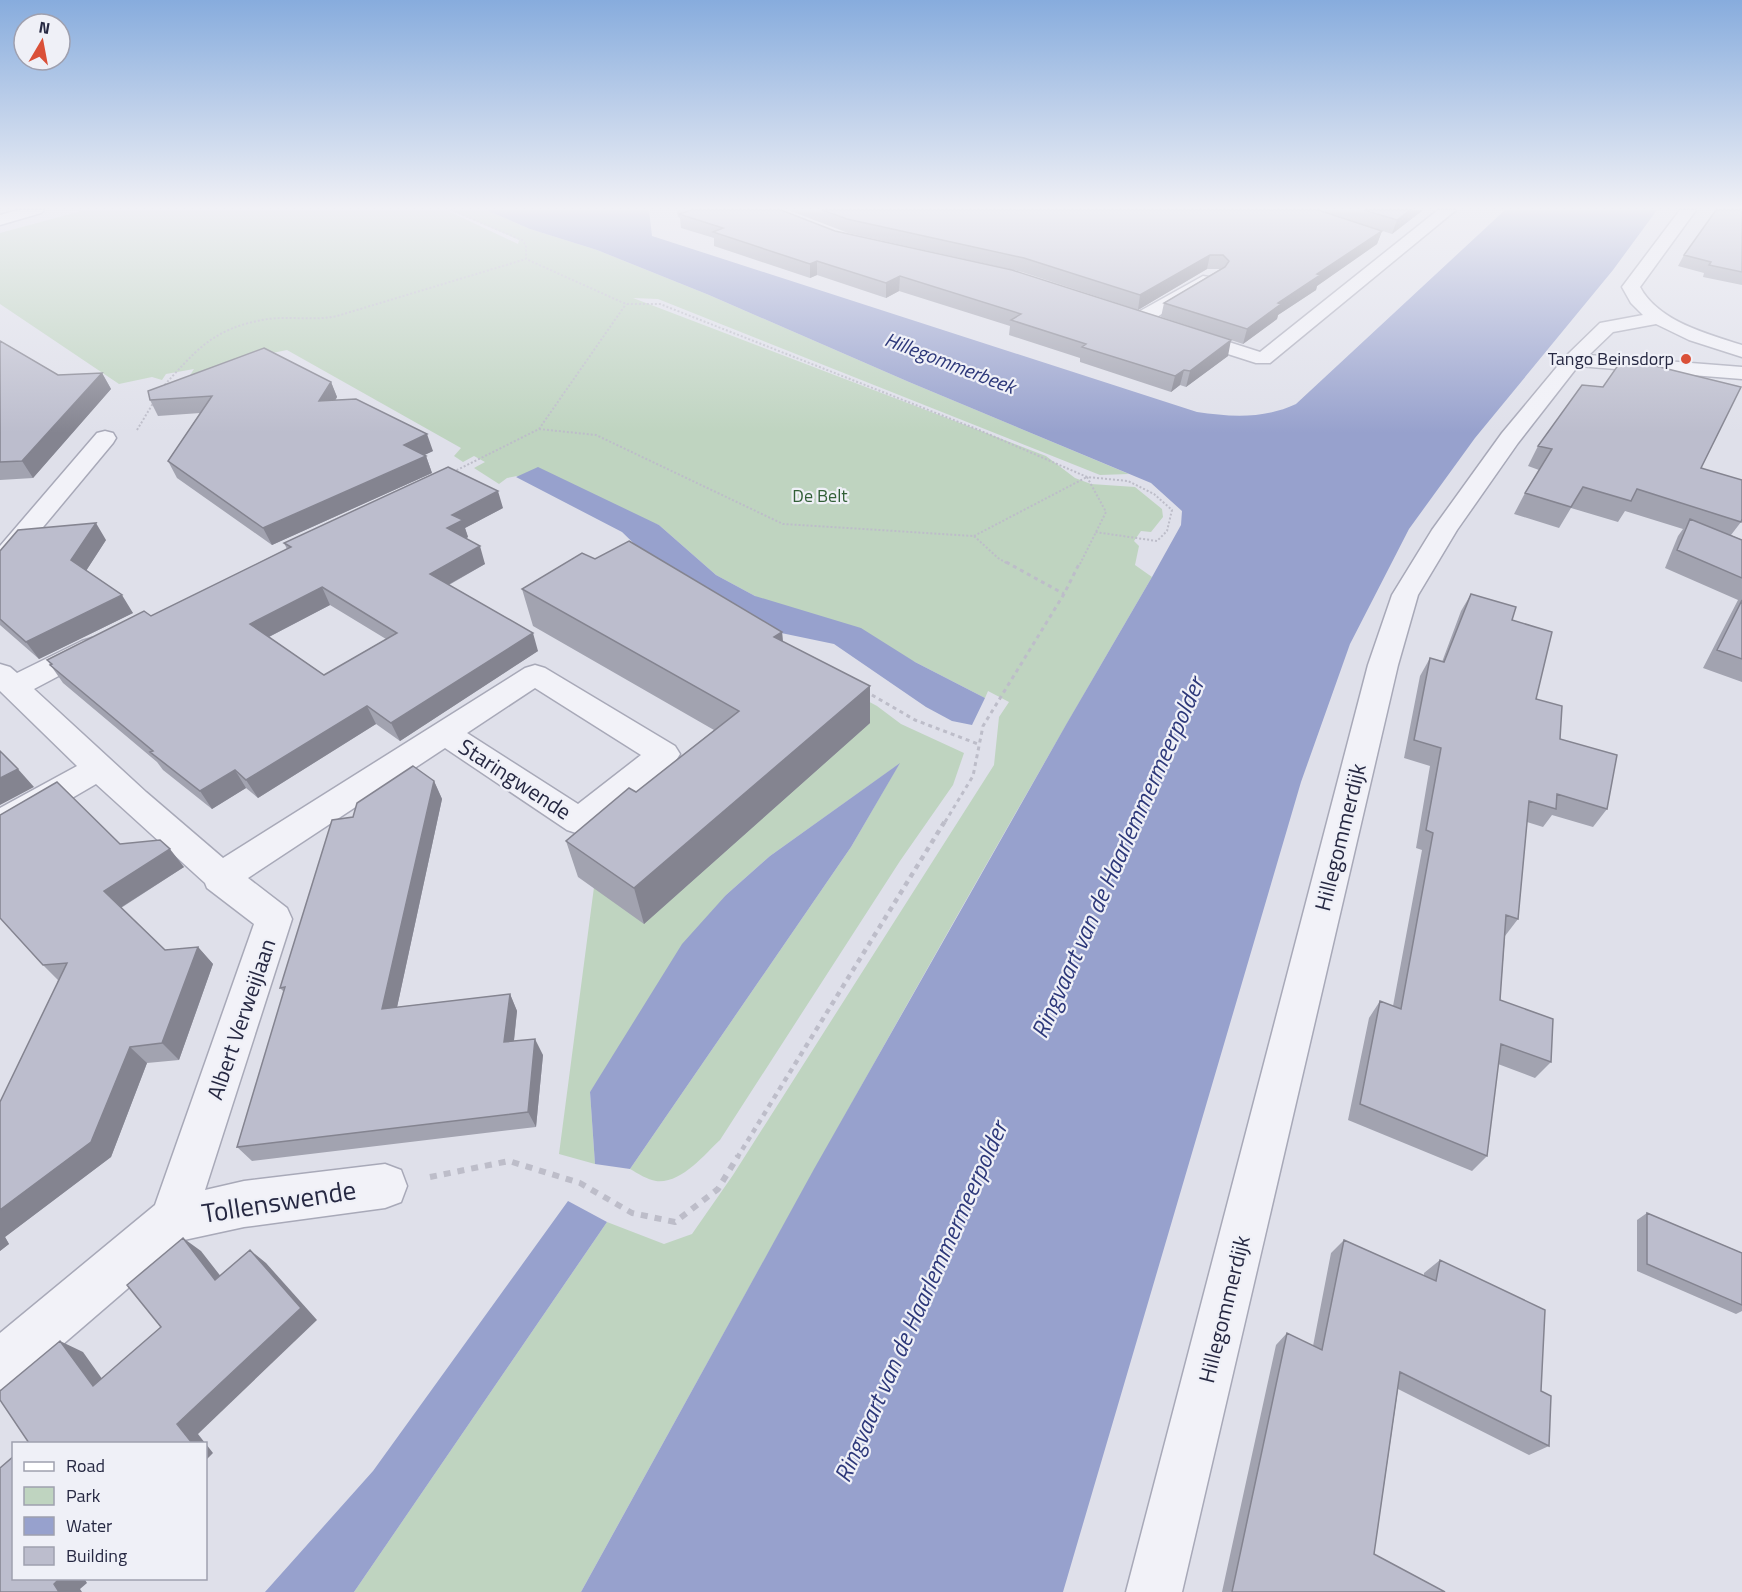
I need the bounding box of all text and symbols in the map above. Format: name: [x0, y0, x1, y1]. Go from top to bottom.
north arrow: [12, 12, 72, 72]
text: N: [37, 14, 52, 40]
water label: Hillegommerbeek: [880, 323, 1022, 402]
place label: Tango Beinsdorp: [1548, 345, 1674, 372]
marker: Tango Beinsdorp: [1679, 352, 1693, 366]
park label: De Belt: [792, 482, 848, 509]
water label: Ringvaart van de Haarlemmermeerpolder: [1021, 668, 1215, 1044]
street label: Staringwende: [452, 730, 578, 828]
street label: Hillegommerdijk: [1305, 759, 1375, 914]
street label: Albert Verweijlaan: [198, 934, 284, 1104]
water label: Ringvaart van de Haarlemmermeerpolder: [824, 1112, 1018, 1488]
street label: Tollenswende: [199, 1168, 359, 1233]
street label: Hillegommerdijk: [1189, 1231, 1259, 1386]
legend: [12, 1442, 207, 1580]
text: Road: [66, 1452, 105, 1479]
text: Park: [66, 1482, 101, 1509]
text: Water: [66, 1512, 112, 1539]
text: Building: [66, 1542, 127, 1569]

